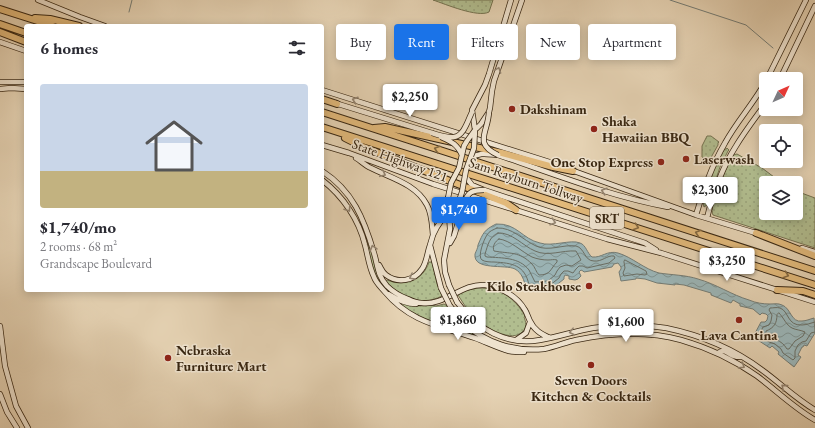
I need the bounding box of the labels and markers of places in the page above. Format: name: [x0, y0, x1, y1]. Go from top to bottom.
pin: $2,250: [377, 84, 443, 118]
place label: Dakshinam: [520, 100, 588, 118]
marker: Dakshinam: [507, 104, 517, 114]
place label: Shaka Hawaiian BBQ: [602, 112, 692, 146]
marker: Shaka Hawaiian BBQ: [589, 124, 599, 134]
place label: Laserwash: [694, 150, 754, 168]
place label: One Stop Express: [551, 153, 653, 171]
marker: Laserwash: [681, 154, 691, 164]
marker: One Stop Express: [656, 157, 666, 167]
pin: $2,300: [677, 177, 743, 211]
pin: $1,740: [426, 197, 492, 231]
pin: $3,250: [694, 248, 760, 282]
place label: Kilo Steakhouse: [487, 277, 581, 295]
marker: Kilo Steakhouse: [584, 281, 594, 291]
pin: $1,860: [425, 307, 491, 341]
pin: $1,600: [593, 309, 659, 343]
marker: Lava Cantina: [734, 315, 744, 325]
place label: Lava Cantina: [701, 326, 778, 344]
place label: Nebraska Furniture Mart: [176, 341, 267, 375]
marker: Nebraska Furniture Mart: [163, 353, 173, 363]
marker: Seven Doors Kitchen & Cocktails: [586, 360, 596, 370]
place label: Seven Doors Kitchen & Cocktails: [531, 371, 651, 405]

